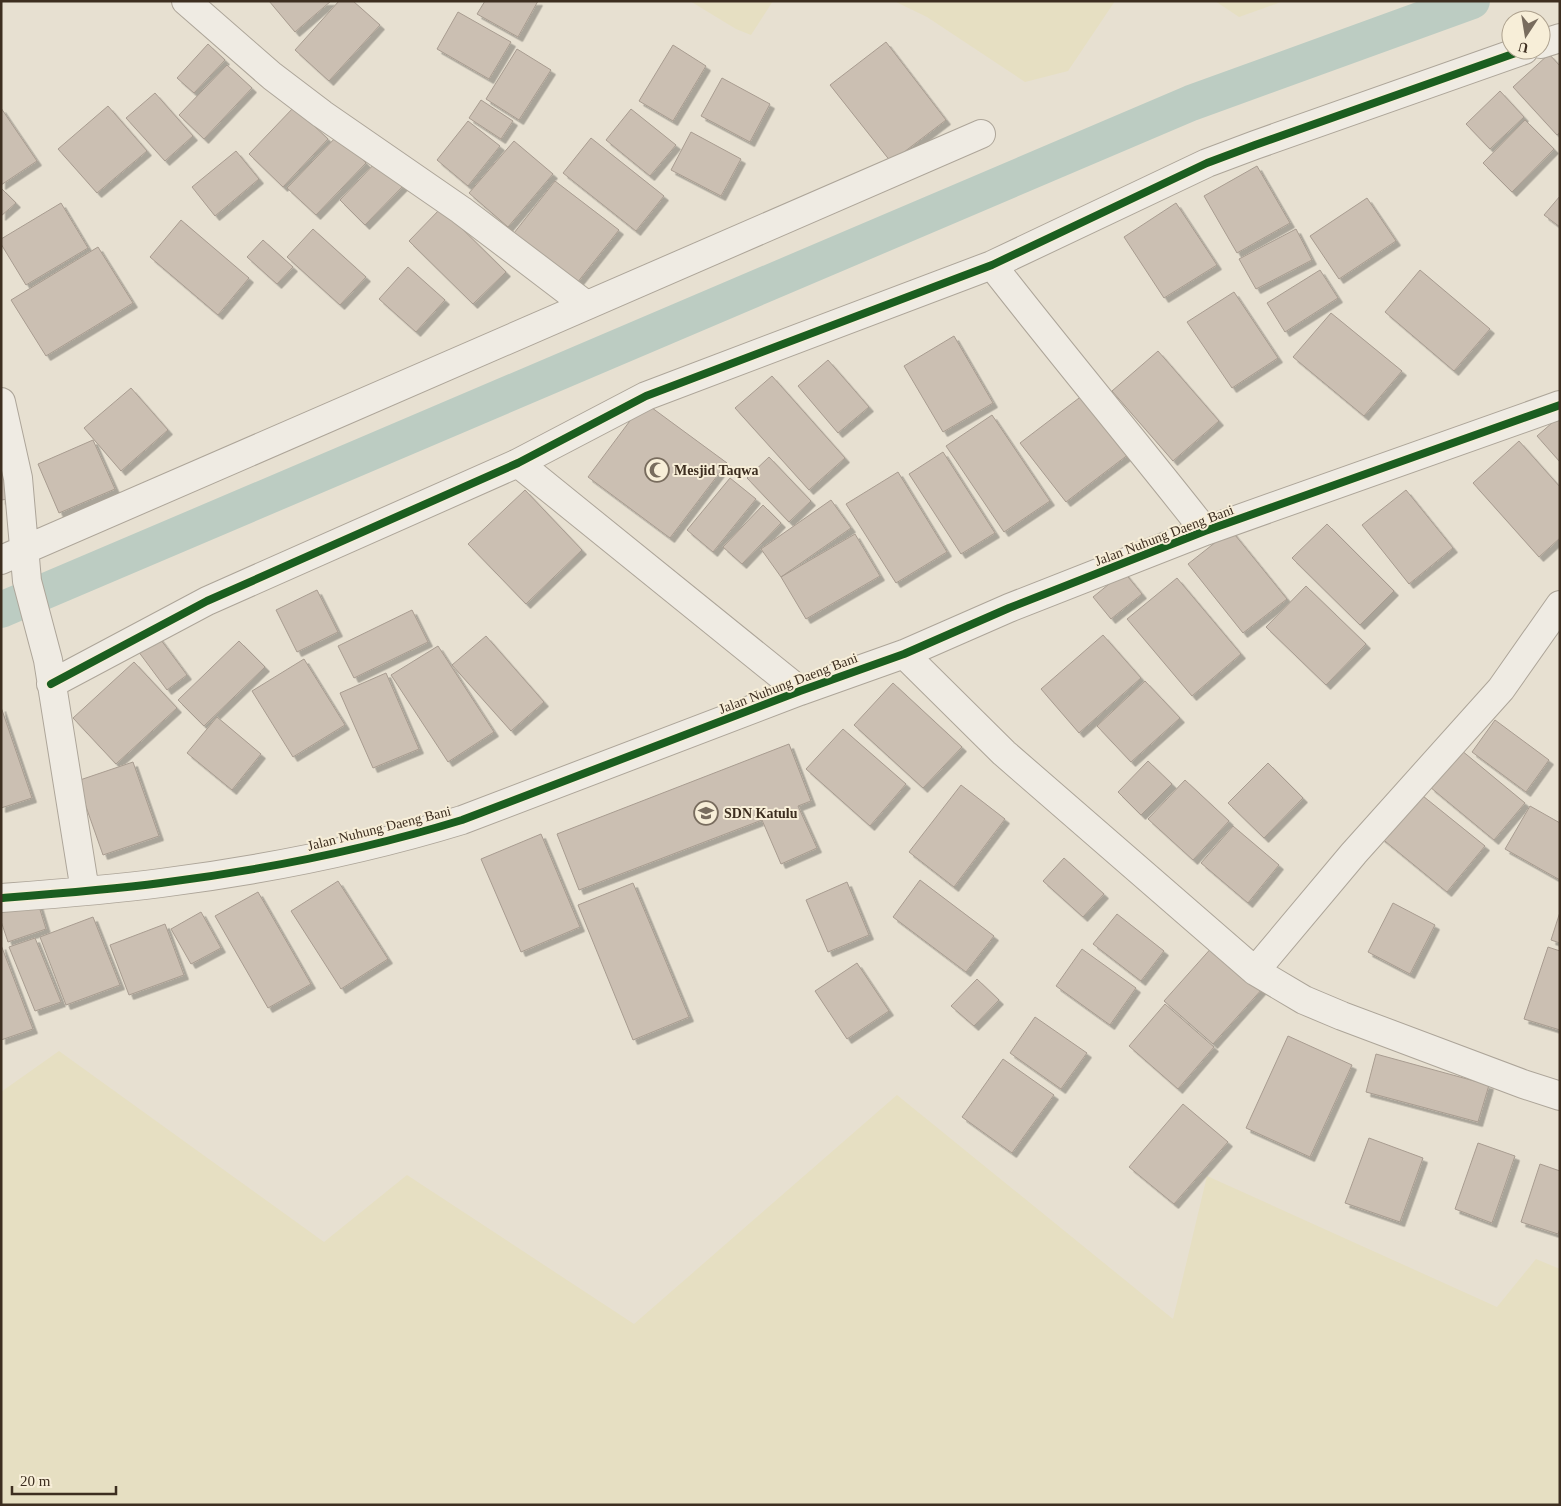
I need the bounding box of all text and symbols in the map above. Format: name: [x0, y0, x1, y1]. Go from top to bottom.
north arrow: [1501, 10, 1551, 60]
text: U: [1517, 39, 1530, 56]
mosque icon: Mesjid Taqwa: [644, 457, 670, 483]
place label: Mesjid Taqwa: [674, 463, 758, 478]
street label: Jalan Nuhung Daeng Bani: [1093, 502, 1236, 569]
street label: Jalan Nuhung Daeng Bani: [717, 650, 860, 717]
school or university icon: SDN Katulu: [693, 800, 719, 826]
street label: Jalan Nuhung Daeng Bani: [306, 803, 453, 854]
place label: SDN Katulu: [724, 806, 798, 821]
scale bar: [12, 1464, 116, 1496]
text: 20 m: [20, 1473, 51, 1489]

